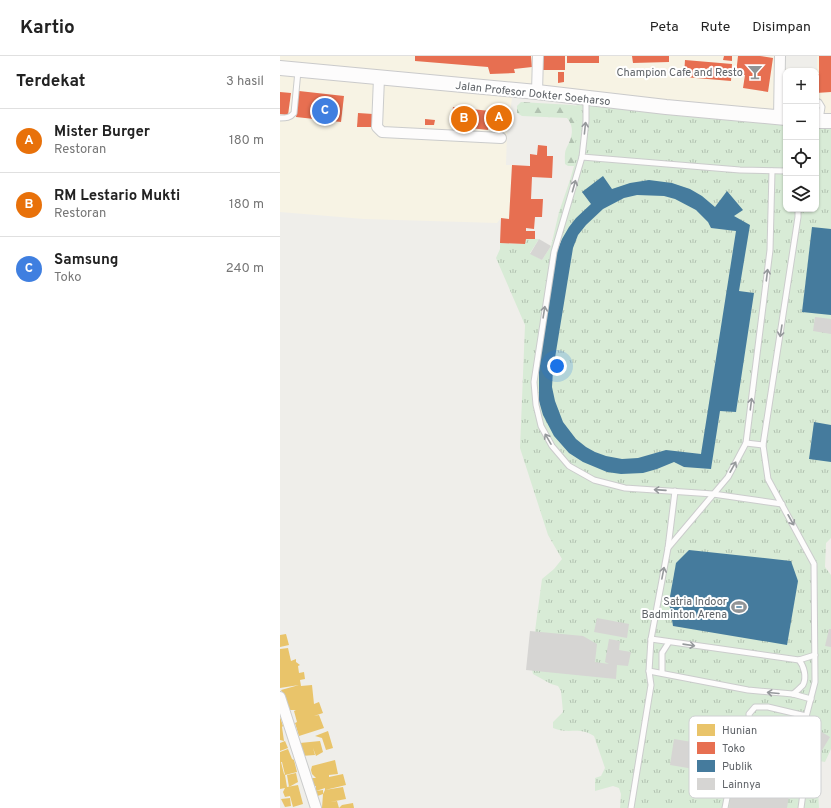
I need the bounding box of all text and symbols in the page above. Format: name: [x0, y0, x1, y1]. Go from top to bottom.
text: Kartio: [20, 16, 75, 40]
text: Peta: [650, 19, 679, 36]
text: Rute: [701, 19, 730, 36]
text: Disimpan: [752, 19, 811, 36]
bar icon: Champion Cafe and Resto: [746, 63, 764, 81]
place label: Champion Cafe and Resto: [616, 66, 743, 80]
map controls: [783, 68, 819, 212]
button: +: [783, 68, 819, 104]
text: Terdekat: [16, 71, 85, 93]
text: 3 hasil: [226, 74, 264, 90]
street label: Jalan Profesor Dokter Soeharso: [455, 79, 611, 109]
pin: C: [312, 96, 338, 126]
pin: A: [486, 103, 512, 133]
pin: B: [451, 104, 477, 134]
button: −: [783, 104, 819, 140]
one-way arrow: [581, 122, 589, 135]
text: Mister Burger: [54, 123, 150, 142]
text: A: [24, 133, 34, 149]
text: 180 m: [229, 133, 264, 149]
button: locate: [783, 140, 819, 176]
text: Restoran: [54, 142, 106, 158]
button: layers: [783, 176, 819, 212]
one-way arrow: [571, 180, 578, 193]
text: RM Lestario Mukti: [54, 187, 180, 206]
text: B: [25, 197, 33, 213]
text: 180 m: [229, 197, 264, 213]
text: Restoran: [54, 206, 106, 222]
text: Samsung: [54, 251, 119, 270]
text: C: [25, 261, 33, 277]
text: 240 m: [226, 261, 264, 277]
one-way arrow: [763, 269, 771, 282]
text: Toko: [54, 270, 81, 286]
one-way arrow: [540, 306, 548, 319]
one-way arrow: [776, 324, 784, 337]
your location: [547, 356, 567, 376]
one-way arrow: [747, 398, 755, 411]
one-way arrow: [544, 433, 552, 445]
one-way arrow: [730, 461, 737, 473]
one-way arrow: [654, 487, 667, 494]
one-way arrow: [787, 514, 795, 526]
one-way arrow: [659, 567, 667, 580]
place label: Satria Indoor Badminton Arena: [641, 595, 728, 622]
sports icon: Satria Indoor Badminton Arena: [730, 598, 748, 616]
one-way arrow: [682, 641, 695, 649]
one-way arrow: [767, 689, 780, 696]
legend: [689, 716, 821, 798]
text: Hunian: [722, 724, 757, 738]
text: Toko: [722, 742, 745, 756]
text: Publik: [722, 760, 753, 774]
text: Lainnya: [722, 778, 761, 792]

